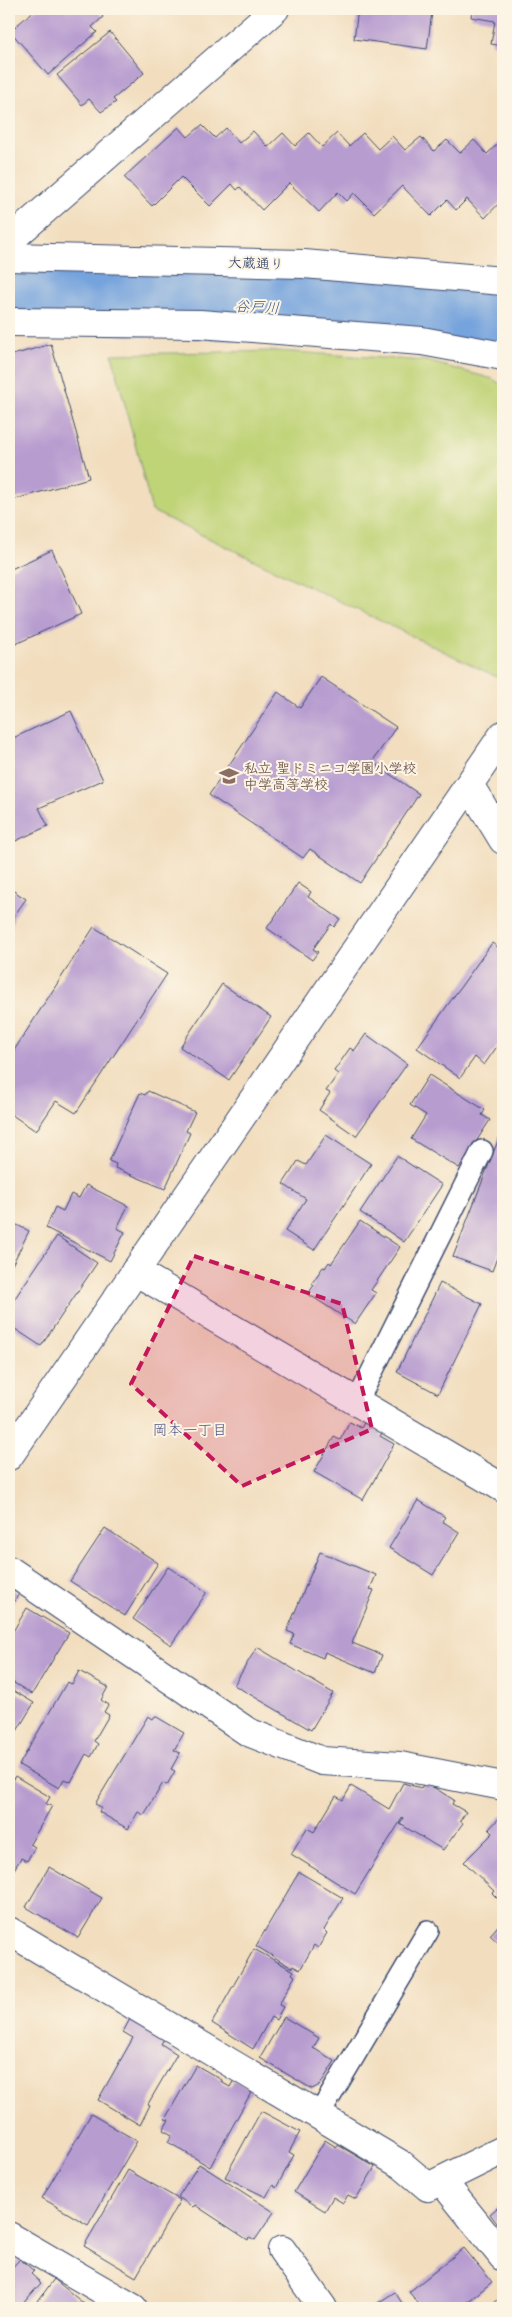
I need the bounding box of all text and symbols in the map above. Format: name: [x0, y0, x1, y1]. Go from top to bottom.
street label: 大蔵通り: [228, 251, 284, 274]
water label: 谷戸川: [234, 293, 280, 318]
place label: 私立 聖ドミニコ学園小学校 中学高等学校: [244, 757, 417, 794]
school or university icon: 私立 聖ドミニコ学園小学校 中学高等学校: [218, 765, 240, 787]
district label: 岡本一丁目: [152, 1417, 228, 1440]

